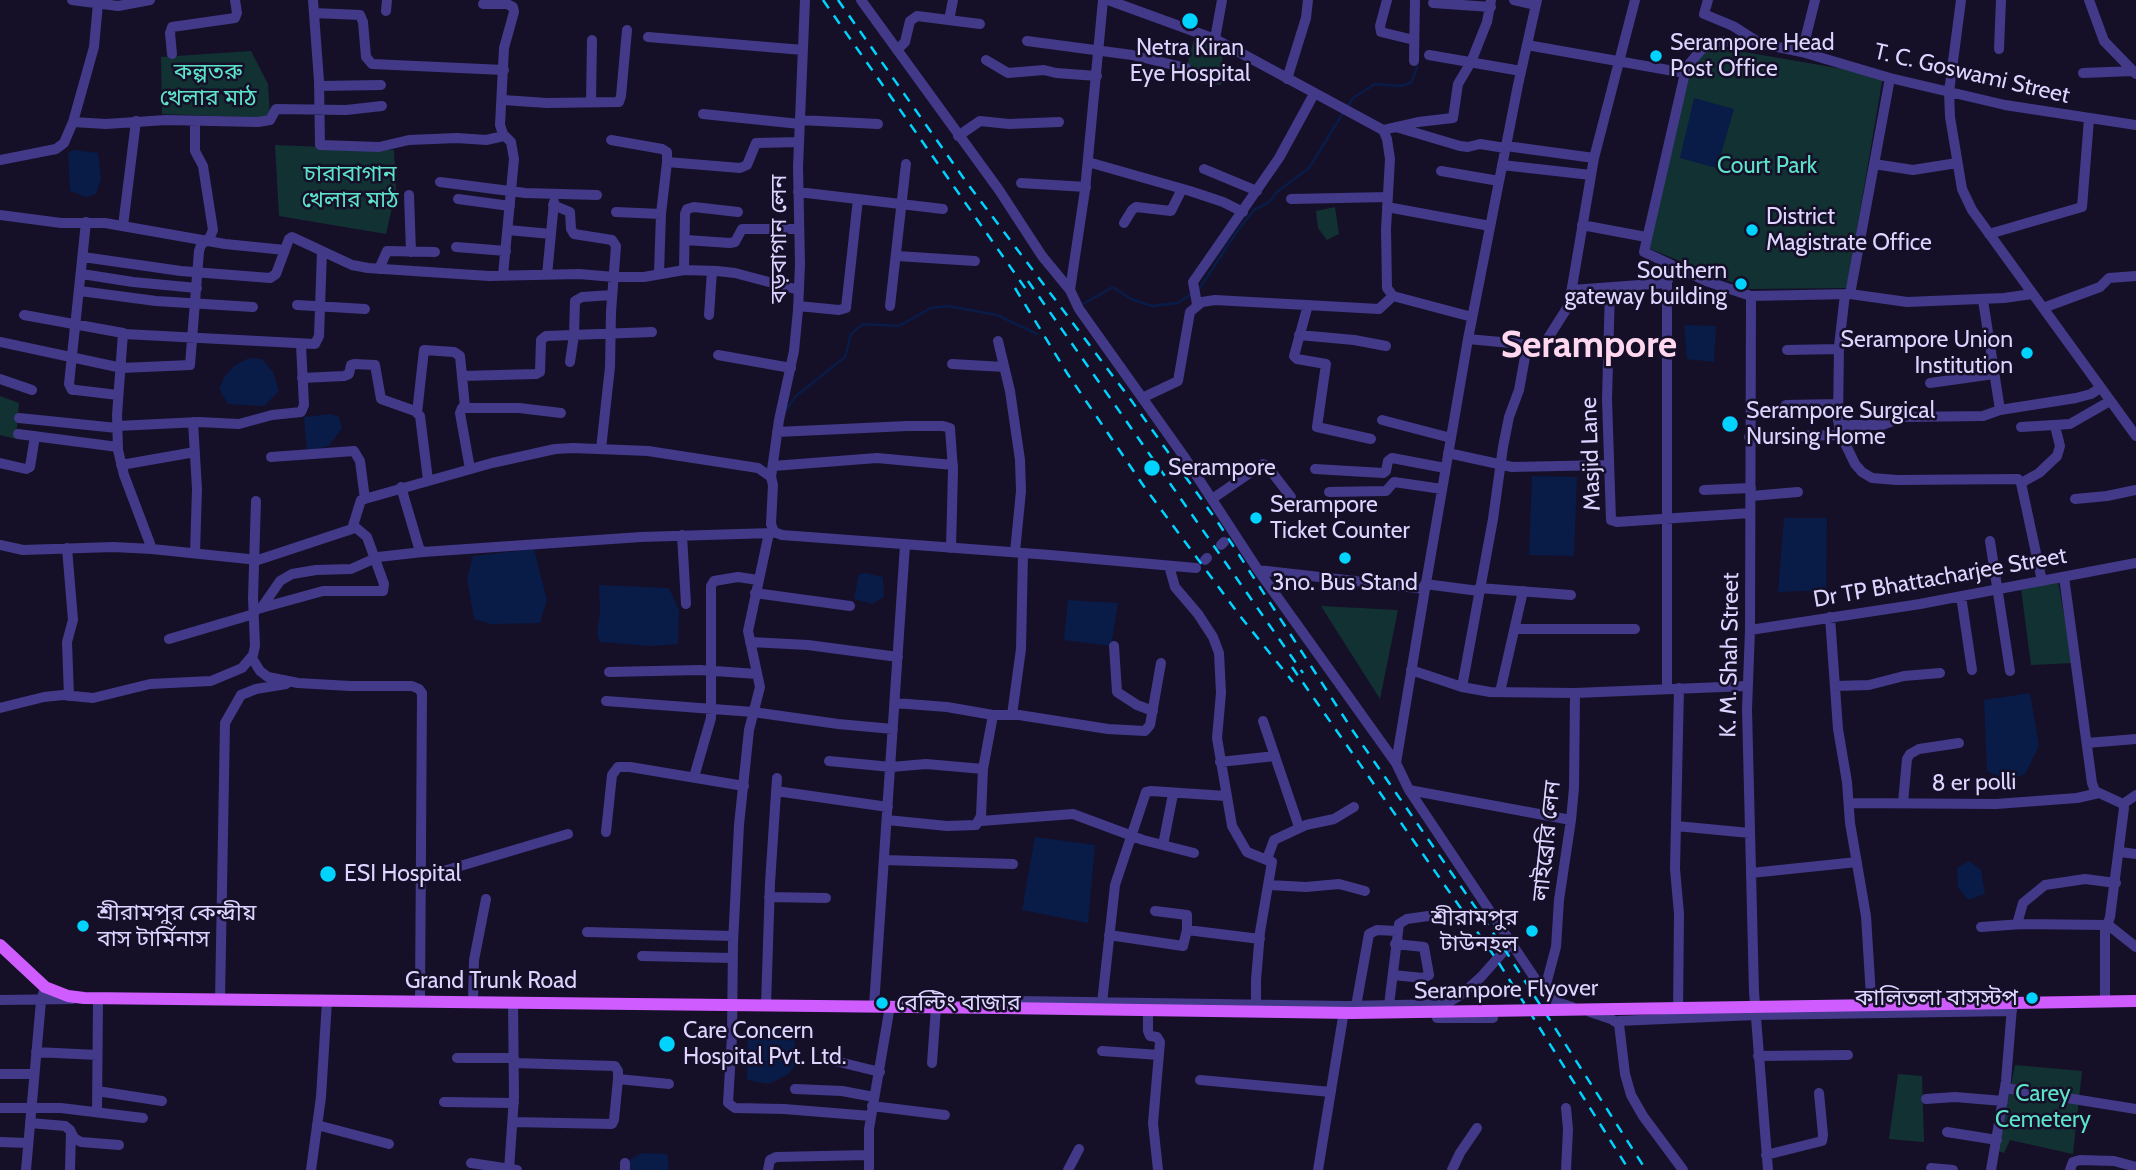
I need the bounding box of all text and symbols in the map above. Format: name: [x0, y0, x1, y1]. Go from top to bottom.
marker: Netra Kiran Eye Hospital: [1180, 11, 1200, 31]
place label: Serampore Head Post Office: [1670, 29, 1834, 83]
place label: Netra Kiran Eye Hospital: [1130, 34, 1250, 88]
street label: T. C. Goswami Street: [1872, 38, 2072, 110]
marker: Serampore Head Post Office: [1648, 48, 1664, 64]
park label: কল্পতরু খেলার মাঠ: [159, 58, 257, 112]
park label: Court Park: [1717, 152, 1817, 180]
park label: চারাবাগান খেলার মাঠ: [301, 160, 399, 214]
street label: বড়বাগান লেন: [765, 175, 793, 303]
place label: District Magistrate Office: [1766, 203, 1932, 257]
marker: District Magistrate Office: [1744, 222, 1760, 238]
place label: Southern gateway building: [1564, 257, 1727, 311]
marker: Southern gateway building: [1733, 276, 1749, 292]
district label: Serampore: [1501, 324, 1677, 368]
place label: Serampore Union Institution: [1841, 326, 2013, 380]
marker: Serampore Union Institution: [2019, 345, 2035, 361]
street label: Masjid Lane: [1575, 397, 1607, 511]
place label: Serampore Surgical Nursing Home: [1746, 397, 1935, 451]
marker: Serampore Surgical Nursing Home: [1720, 414, 1740, 434]
place label: Serampore: [1168, 454, 1276, 482]
marker: Serampore: [1142, 458, 1162, 478]
place label: Serampore Ticket Counter: [1270, 491, 1410, 545]
marker: Serampore Ticket Counter: [1248, 510, 1264, 526]
street label: Dr TP Bhattacharjee Street: [1811, 542, 2069, 614]
marker: 3no. Bus Stand: [1337, 550, 1353, 566]
place label: 3no. Bus Stand: [1272, 569, 1418, 597]
street label: K. M. Shah Street: [1715, 572, 1745, 738]
street label: 8 er polli: [1932, 768, 2016, 798]
street label: লাইব্রেরি লেন: [1527, 779, 1567, 903]
place label: ESI Hospital: [344, 860, 461, 888]
marker: ESI Hospital: [318, 864, 338, 884]
place label: শ্রীরামপুর কেন্দ্রীয় বাস টার্মিনাস: [97, 899, 256, 953]
place label: শ্রীরামপুর টাউনহল: [1431, 904, 1518, 958]
marker: শ্রীরামপুর কেন্দ্রীয় বাস টার্মিনাস: [75, 918, 91, 934]
marker: শ্রীরামপুর টাউনহল: [1524, 923, 1540, 939]
street label: Grand Trunk Road: [405, 967, 577, 995]
street label: Serampore Flyover: [1414, 975, 1598, 1005]
place label: কালিতলা বাসস্টপ: [1855, 984, 2018, 1012]
place label: বেল্টিং বাজার: [896, 989, 1021, 1017]
marker: কালিতলা বাসস্টপ: [2024, 990, 2040, 1006]
marker: বেল্টিং বাজার: [874, 995, 890, 1011]
place label: Care Concern Hospital Pvt. Ltd.: [683, 1017, 847, 1071]
marker: Care Concern Hospital Pvt. Ltd.: [657, 1034, 677, 1054]
park label: Carey Cemetery: [1995, 1080, 2091, 1134]

